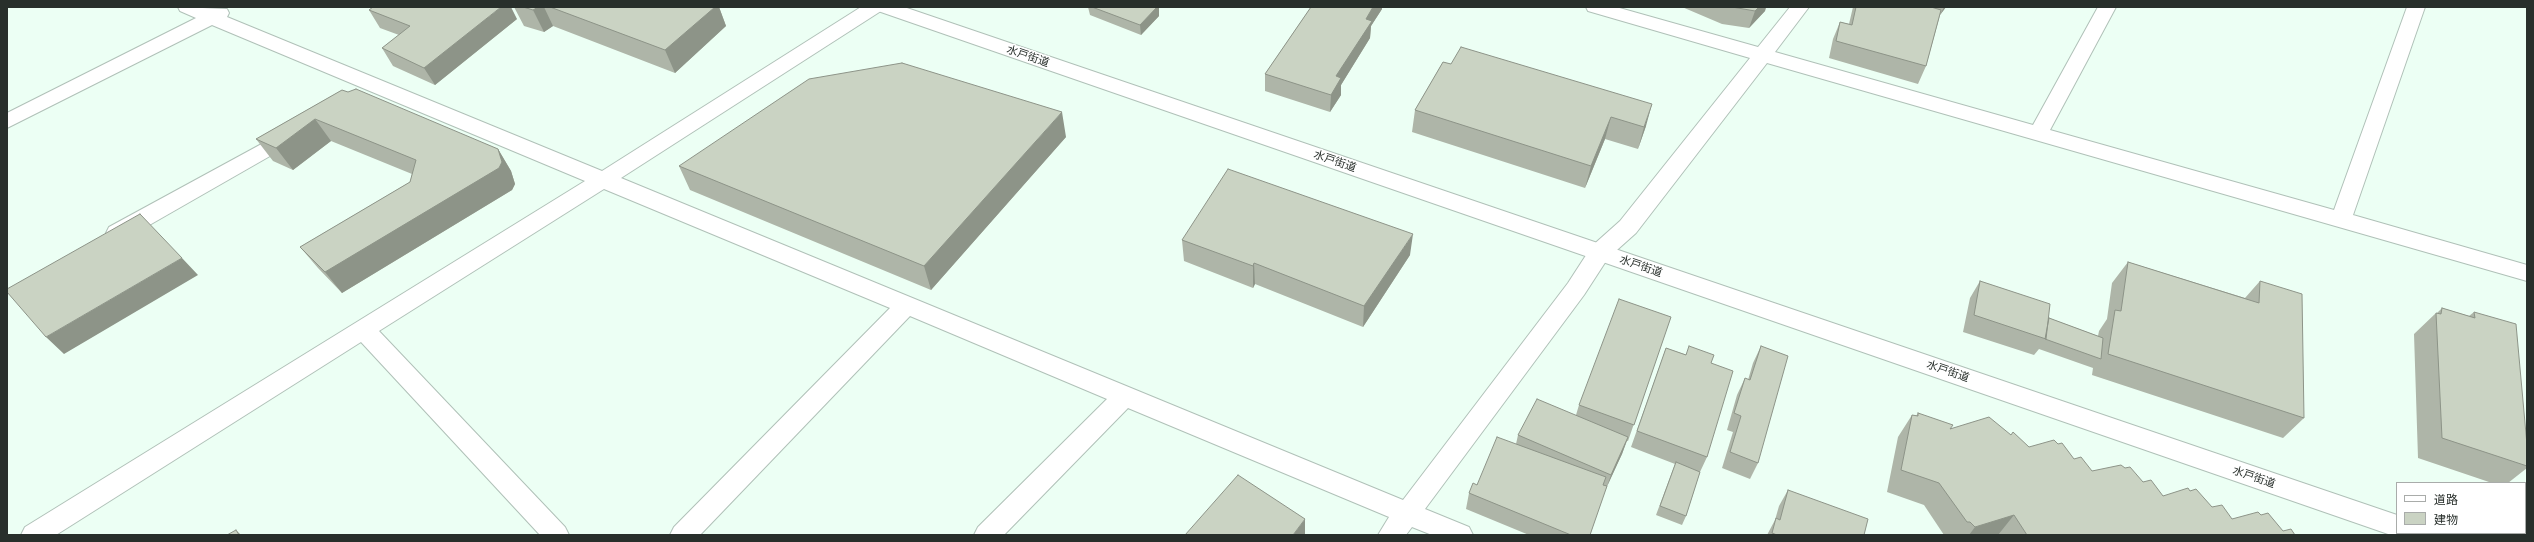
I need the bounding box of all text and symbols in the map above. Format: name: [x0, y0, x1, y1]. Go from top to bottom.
street label: 水戸街道: [1005, 43, 1051, 69]
street label: 水戸街道: [1312, 148, 1358, 174]
street label: 水戸街道: [1618, 253, 1664, 279]
street label: 水戸街道: [1925, 358, 1971, 384]
street label: 水戸街道: [2231, 464, 2277, 490]
legend: [2396, 482, 2526, 534]
text: 道路: [2434, 493, 2458, 506]
text: 建物: [2434, 513, 2458, 526]

